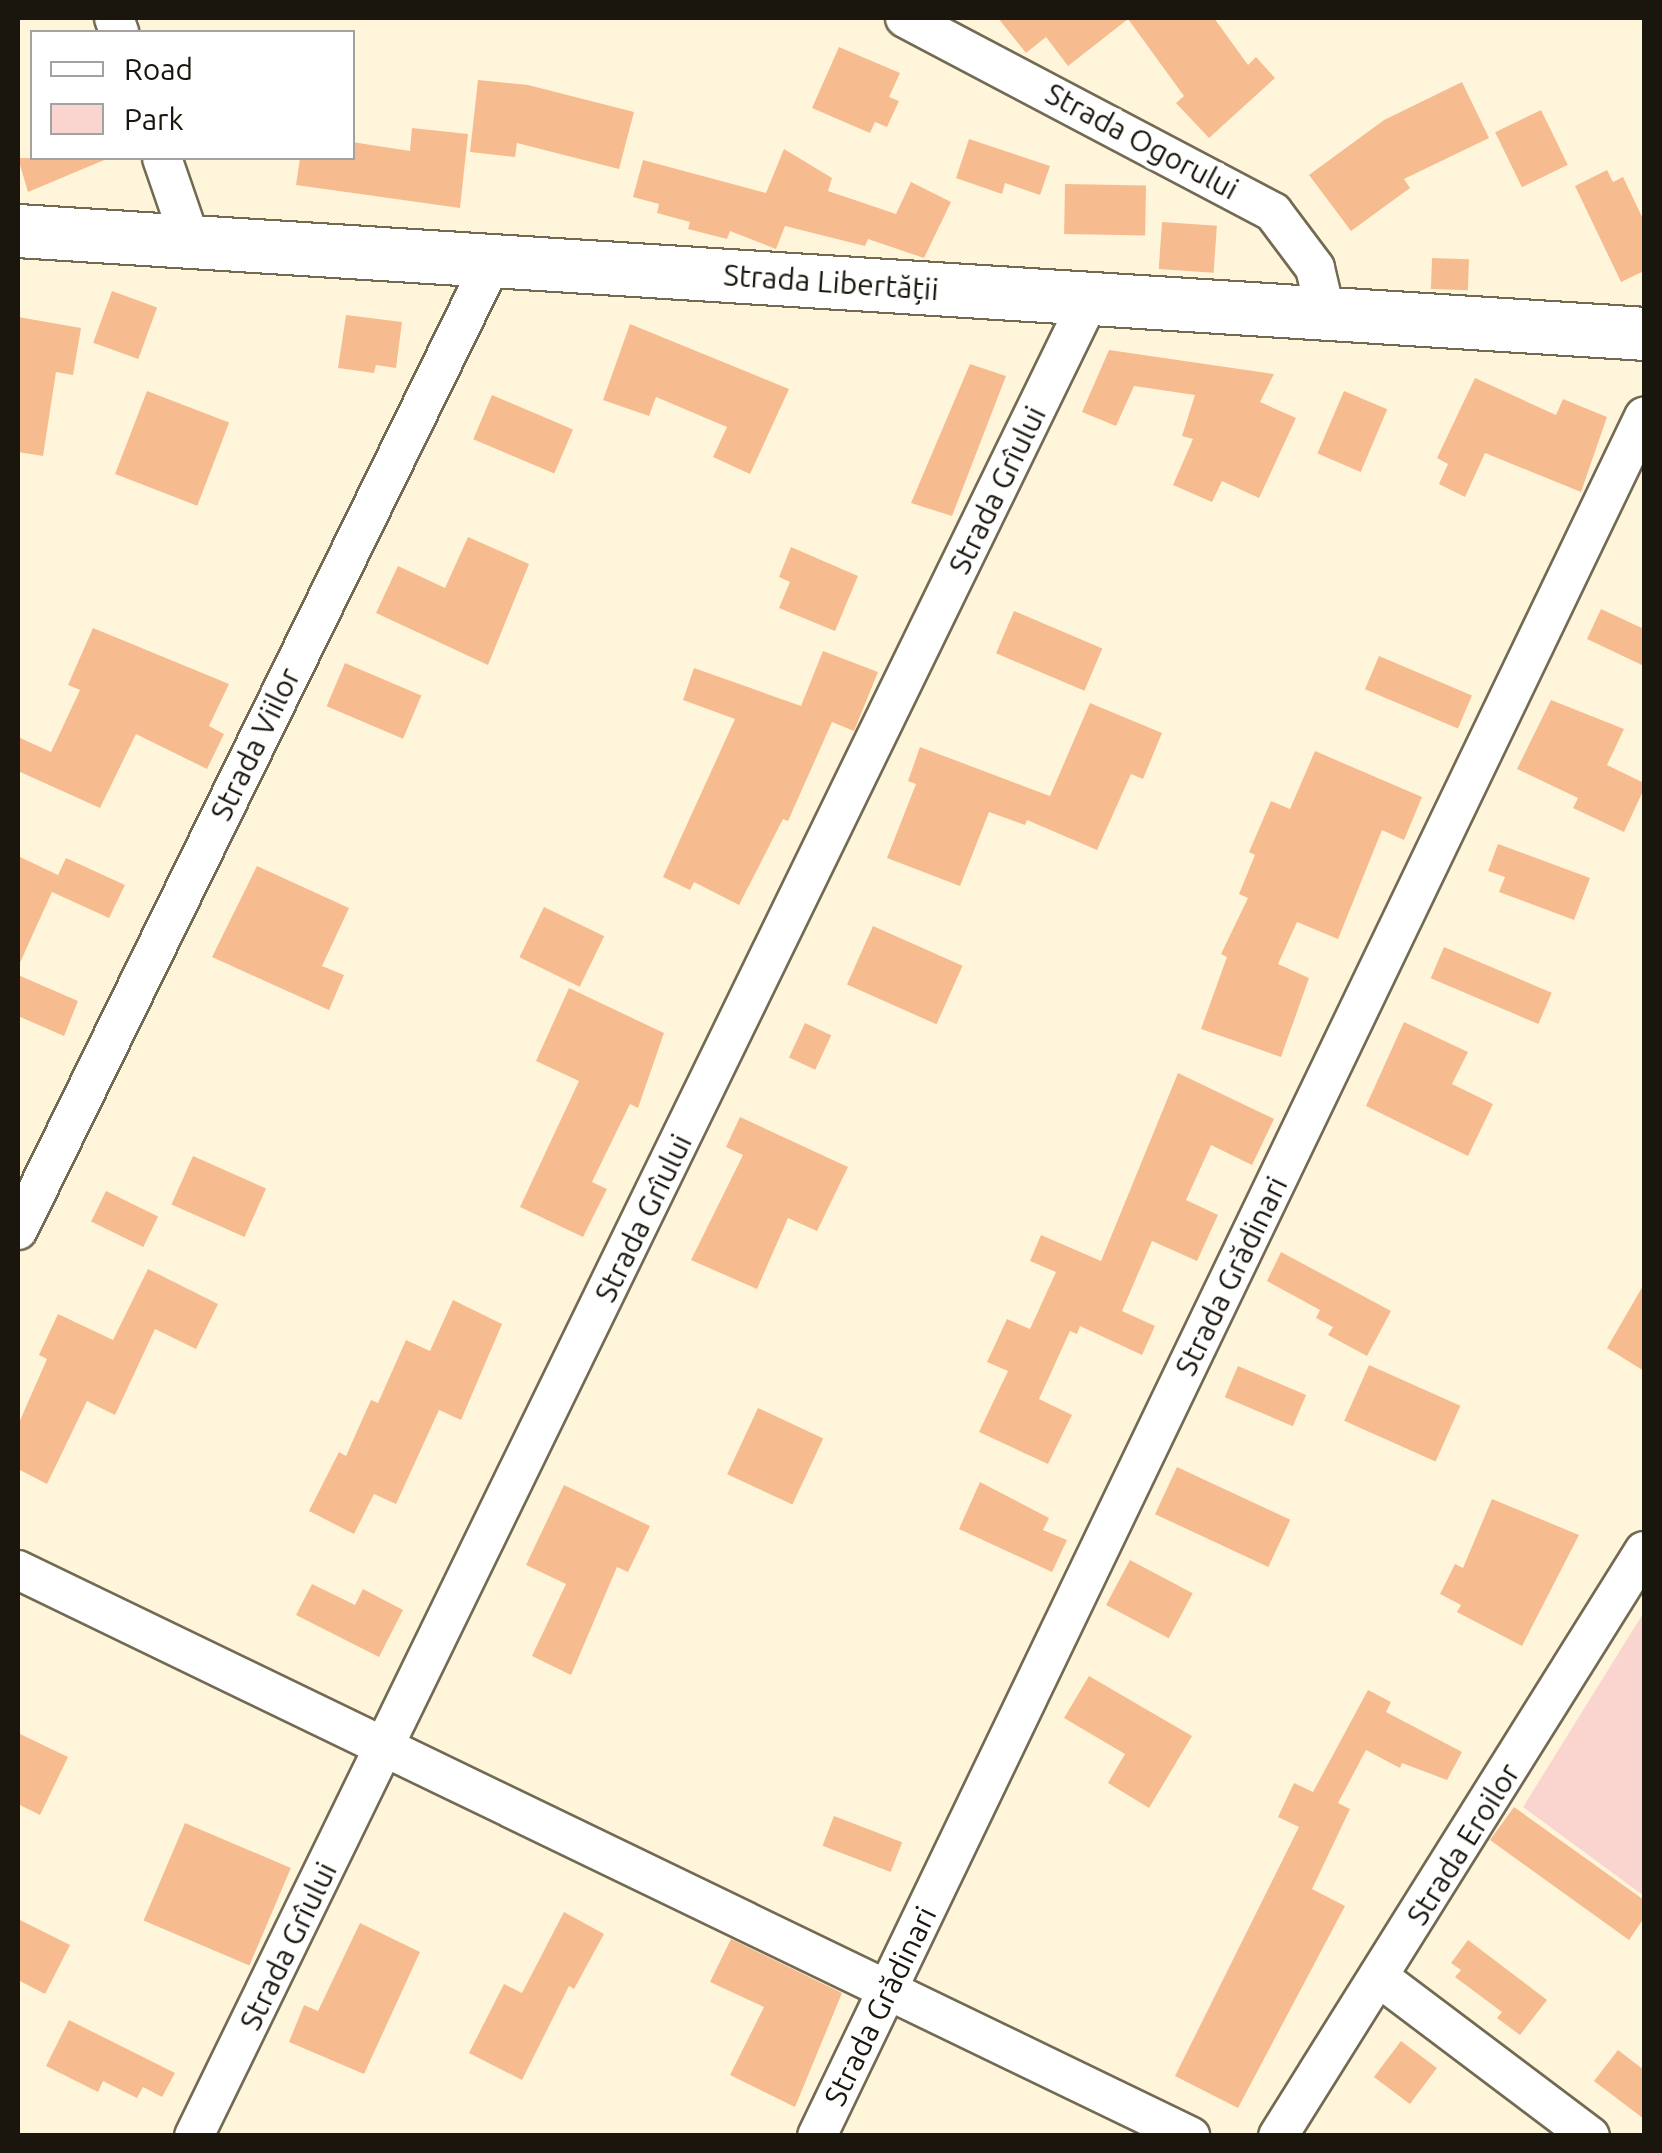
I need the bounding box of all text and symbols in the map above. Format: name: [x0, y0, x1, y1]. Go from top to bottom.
legend: [30, 30, 355, 160]
text: Road: [124, 52, 193, 86]
street label: Strada Ogorului: [1040, 75, 1244, 207]
text: Park: [124, 102, 184, 136]
street label: Strada Libertății: [722, 257, 940, 307]
street label: Strada Grîului: [941, 400, 1053, 580]
street label: Strada Viilor: [203, 662, 307, 826]
street label: Strada Grîului: [587, 1128, 699, 1308]
street label: Strada Grădinari: [1167, 1171, 1295, 1381]
street label: Strada Eroilor: [1399, 1756, 1527, 1932]
street label: Strada Grîului: [232, 1856, 344, 2036]
street label: Strada Grădinari: [816, 1901, 944, 2111]

